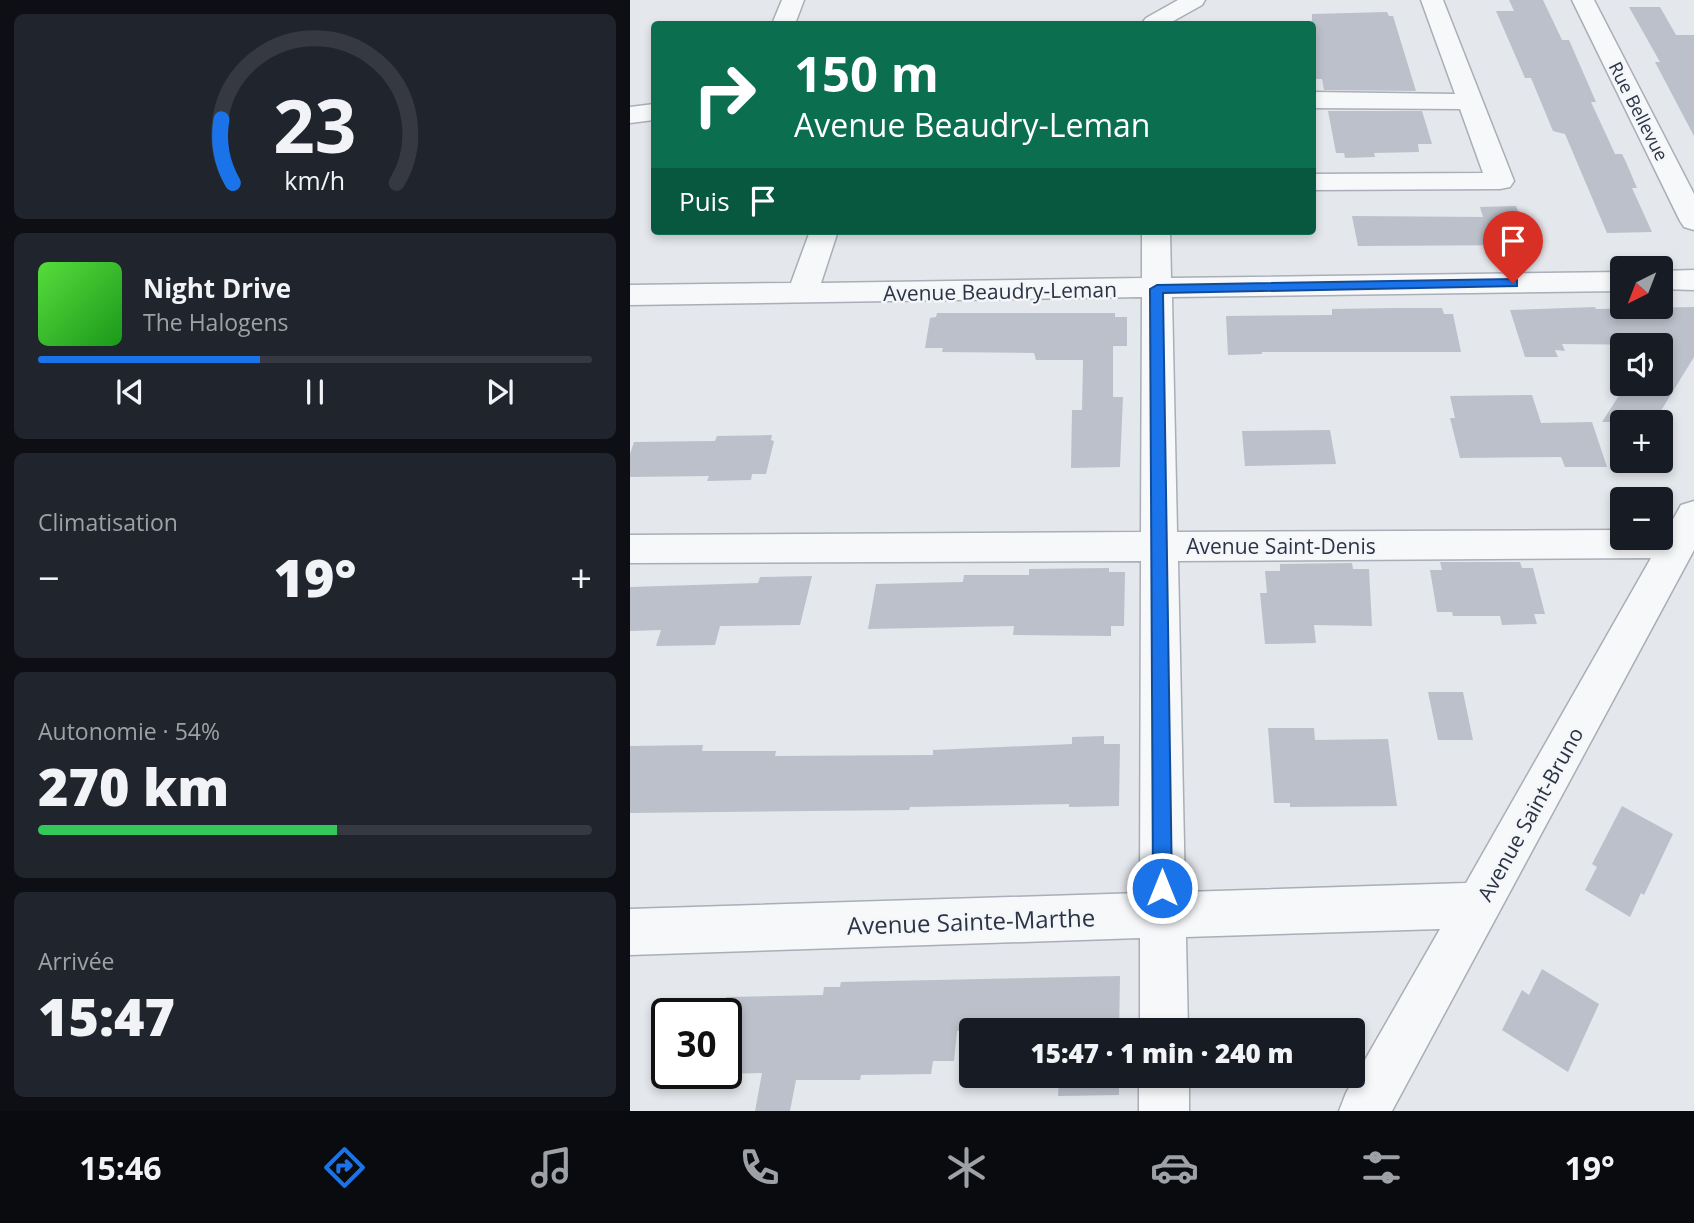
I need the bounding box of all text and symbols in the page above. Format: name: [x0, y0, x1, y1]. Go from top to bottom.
text: 150 m: [794, 40, 939, 106]
icon: right: [679, 49, 770, 140]
street label: Rue Bellevue: [1604, 57, 1674, 165]
text: 23: [273, 75, 357, 174]
text: Avenue Beaudry-Leman: [794, 103, 1150, 146]
text: km/h: [285, 163, 345, 197]
icon: arrive: [744, 182, 782, 220]
text: Puis: [679, 183, 730, 219]
pin: [1483, 211, 1543, 283]
icon: arrive: [1494, 222, 1532, 260]
north arrow: [1610, 256, 1673, 318]
map controls: [1610, 256, 1673, 550]
text: Night Drive: [143, 270, 291, 306]
street label: Avenue Beaudry-Leman: [883, 275, 1117, 307]
text: The Halogens: [143, 306, 289, 338]
button: sound: [1610, 333, 1673, 396]
icon: previous: [111, 373, 149, 411]
icon: pause: [296, 373, 334, 411]
icon: next: [481, 373, 519, 411]
button: +: [1610, 410, 1673, 473]
button: −: [1610, 487, 1673, 550]
text: Climatisation: [38, 506, 178, 538]
street label: Avenue Saint-Denis: [1186, 532, 1376, 560]
text: 19°: [274, 541, 356, 612]
text: −: [38, 551, 60, 603]
text: +: [570, 551, 592, 603]
text: Autonomie · 54%: [38, 715, 220, 747]
street label: Avenue Saint-Bruno: [1471, 722, 1589, 906]
text: 270 km: [38, 750, 229, 821]
position arrow: [1125, 851, 1199, 925]
street label: Avenue Sainte-Marthe: [846, 900, 1096, 942]
text: Arrivée: [38, 945, 114, 977]
text: 15:47: [38, 980, 175, 1051]
speed limit sign: 30: [651, 998, 742, 1089]
text: 15:47 · 1 min · 240 m: [1031, 1035, 1293, 1071]
icon: directions: [320, 1143, 369, 1192]
icon: music: [527, 1143, 576, 1192]
icon: phone: [735, 1143, 784, 1192]
icon: climate: [942, 1143, 991, 1192]
icon: car: [1150, 1143, 1199, 1192]
icon: filters: [1357, 1143, 1406, 1192]
text: 15:46: [79, 1146, 162, 1189]
text: 19°: [1564, 1146, 1615, 1189]

